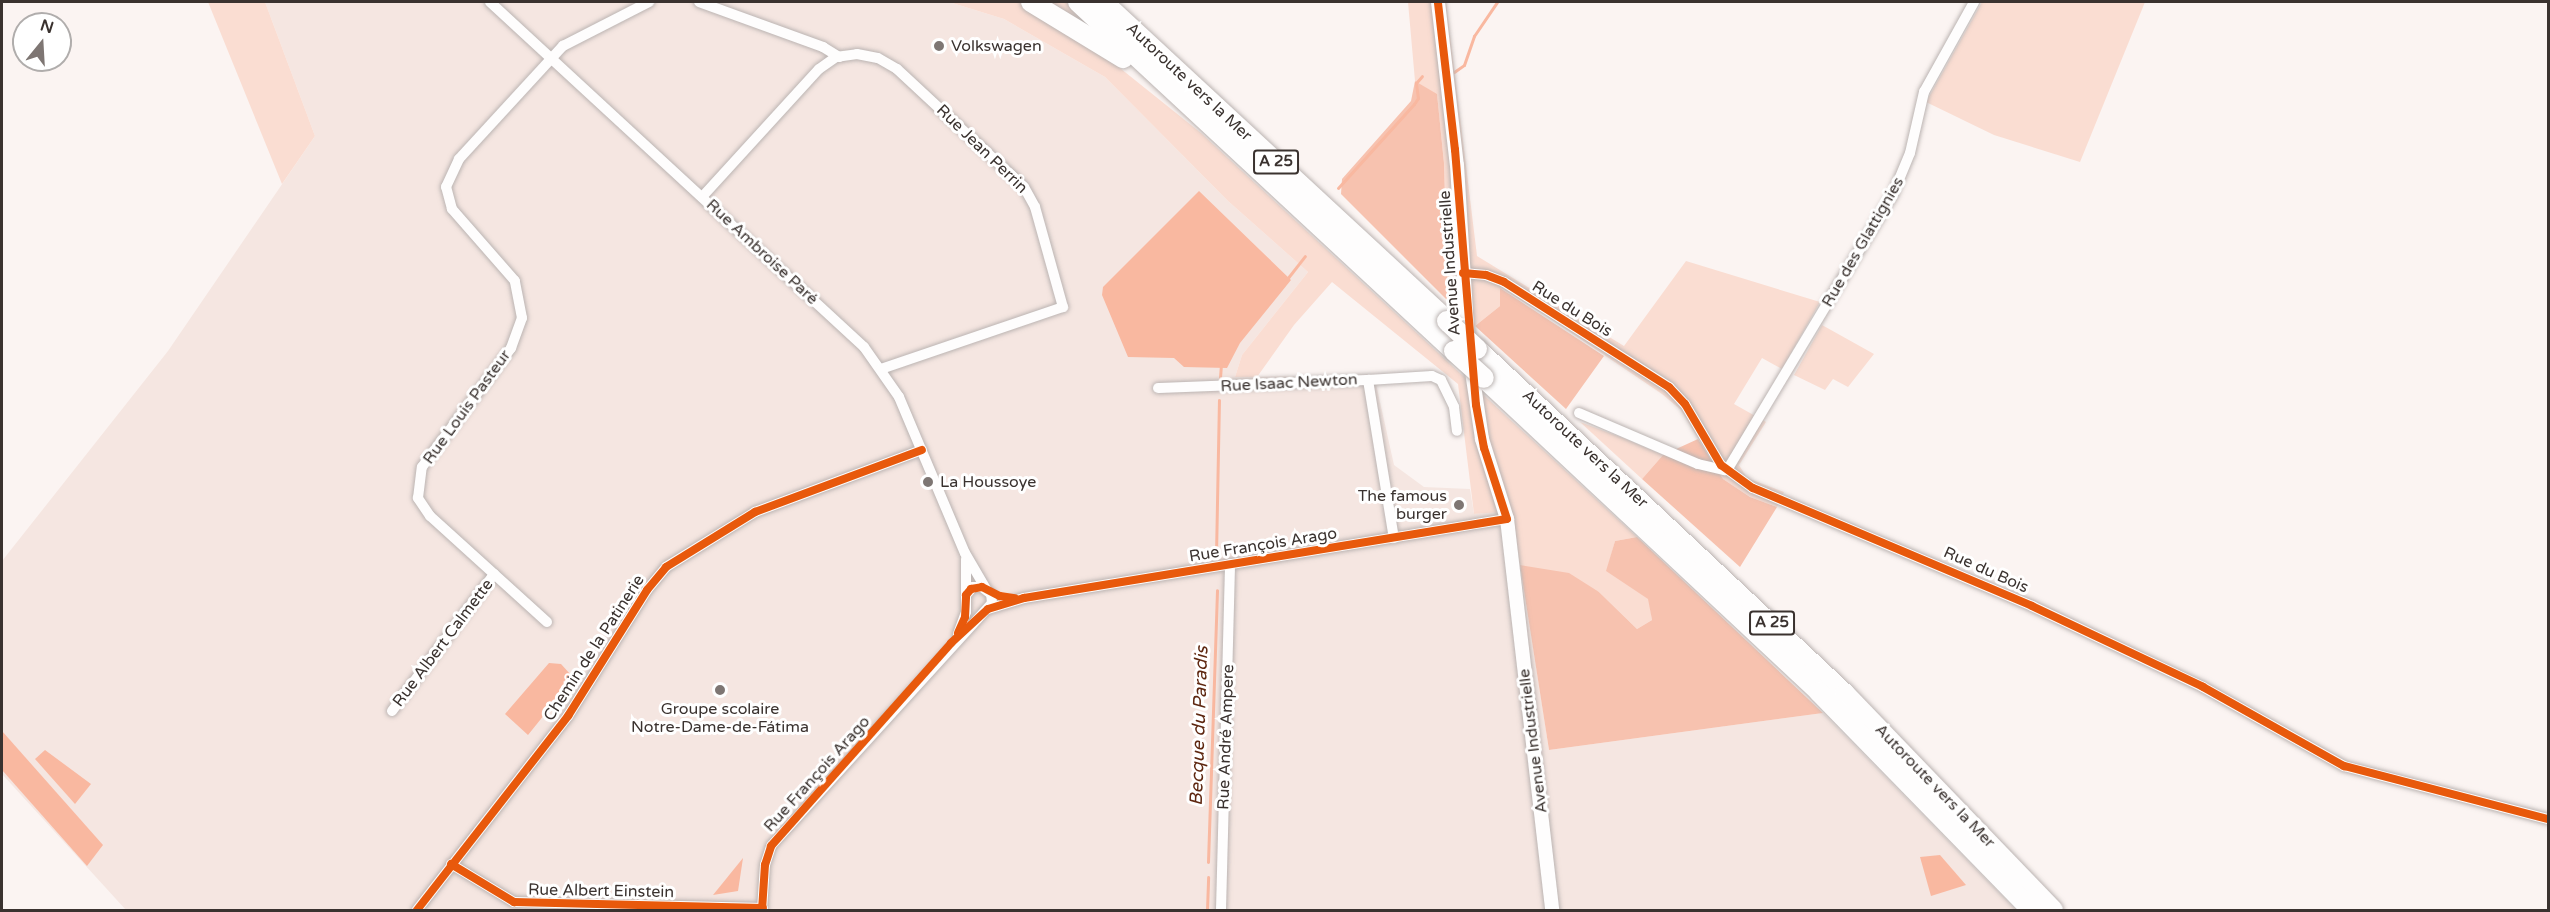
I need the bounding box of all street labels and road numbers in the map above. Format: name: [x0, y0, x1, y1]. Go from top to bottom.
street label: Autoroute vers la Mer: [1122, 19, 1256, 145]
street label: Rue Jean Perrin: [932, 101, 1032, 197]
road number: A 25: [1252, 150, 1300, 174]
street label: Rue des Glattignies: [1818, 174, 1908, 310]
street label: Avenue Industrielle: [1435, 190, 1465, 336]
street label: Rue Ambroise Paré: [702, 195, 822, 309]
street label: Rue du Bois: [1528, 277, 1616, 341]
street label: Rue Louis Pasteur: [419, 346, 515, 468]
street label: Rue Isaac Newton: [1220, 370, 1358, 396]
street label: Autoroute vers la Mer: [1518, 386, 1652, 512]
street label: Rue François Arago: [1188, 524, 1338, 566]
street label: Rue du Bois: [1941, 543, 2031, 597]
street label: Chemin de la Patinerie: [540, 571, 648, 725]
street label: Rue Albert Calmette: [389, 575, 497, 711]
road number: A 25: [1748, 611, 1796, 635]
street label: Rue André Ampere: [1214, 664, 1238, 810]
street label: Avenue Industrielle: [1515, 668, 1551, 814]
street label: Rue François Arago: [760, 712, 874, 836]
street label: Autoroute vers la Mer: [1871, 720, 1999, 852]
street label: Rue Albert Einstein: [528, 880, 674, 902]

